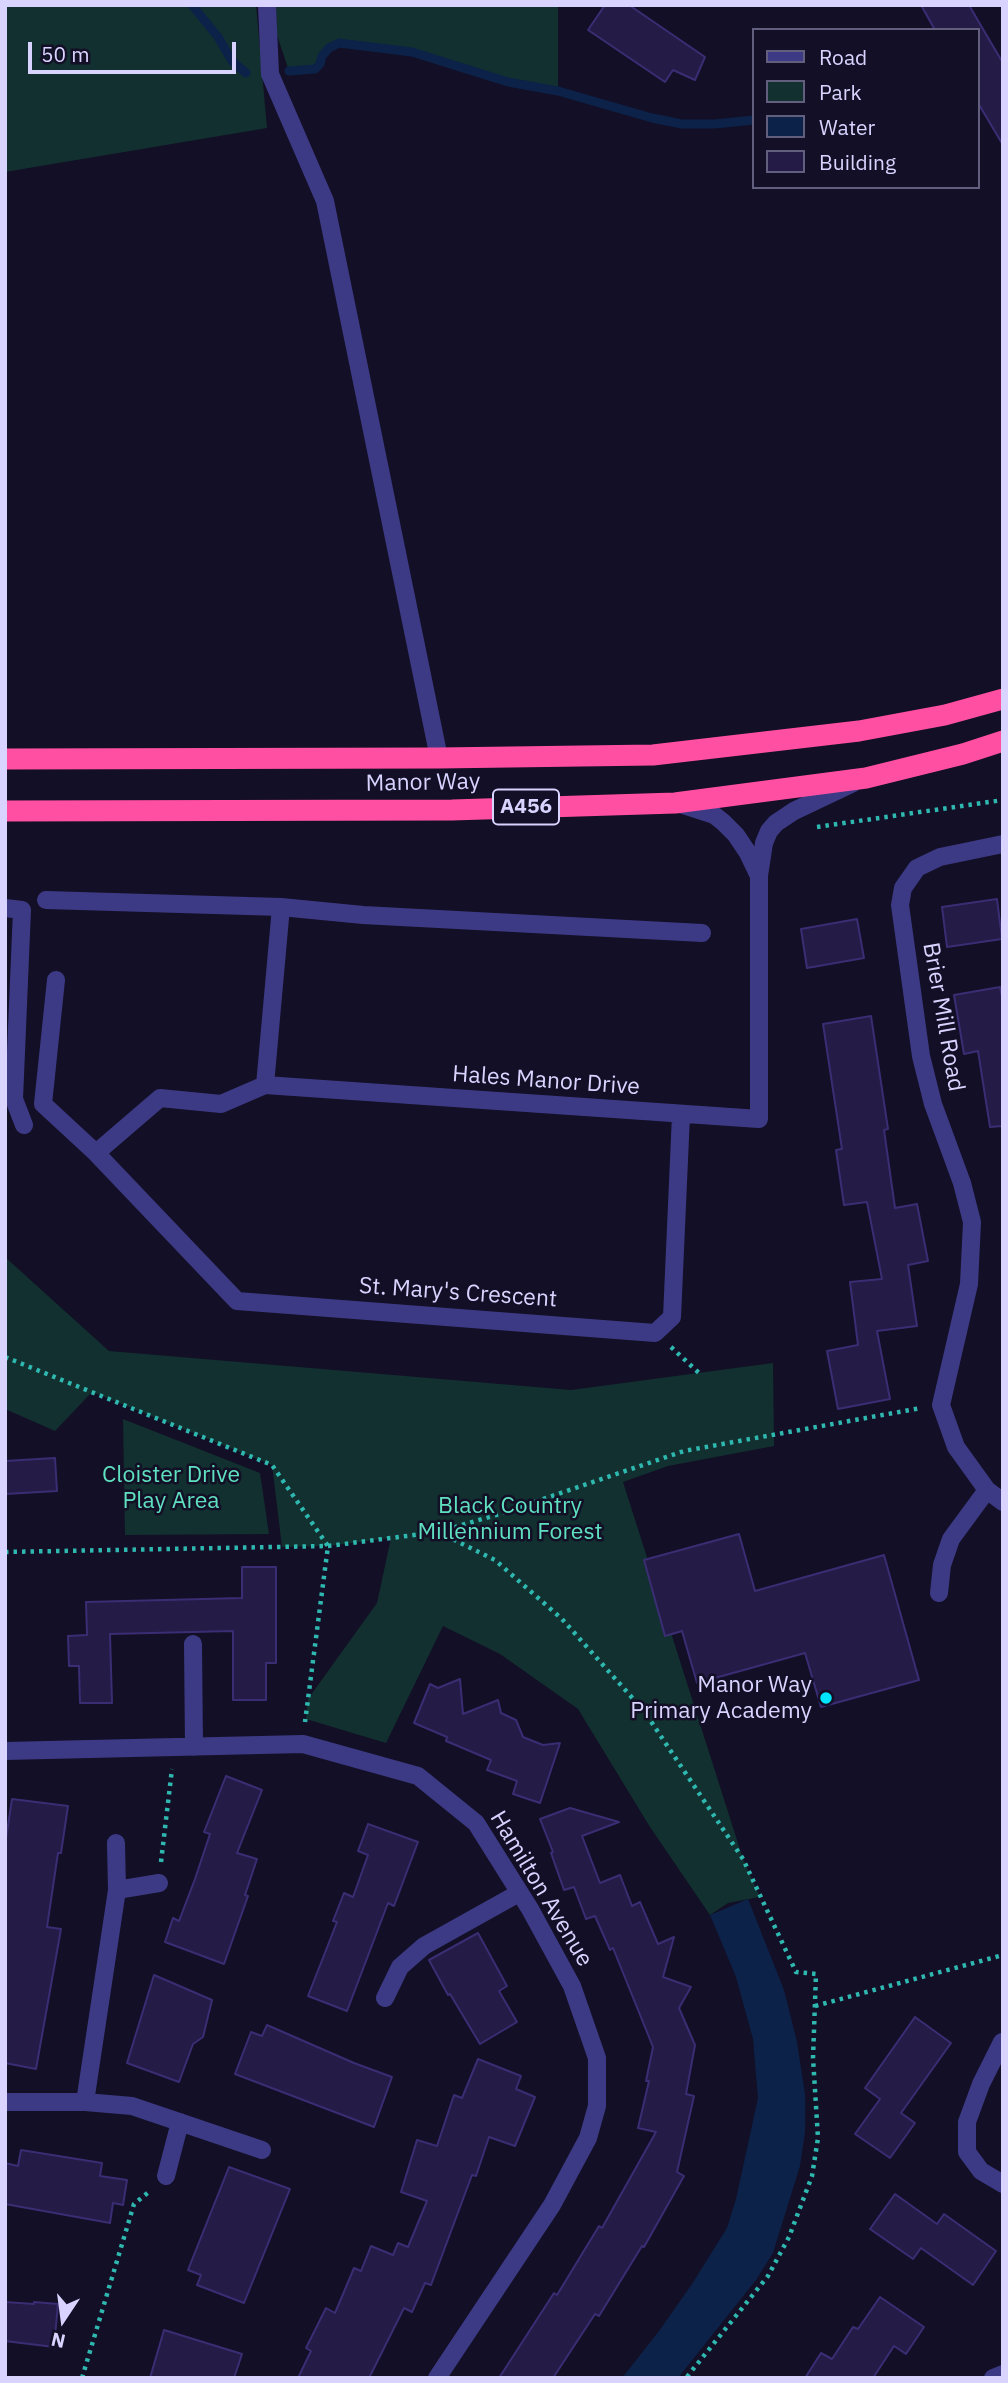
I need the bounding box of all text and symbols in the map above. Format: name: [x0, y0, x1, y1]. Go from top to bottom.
scale bar: [32, 28, 240, 72]
legend: [752, 28, 980, 189]
text: 50 m: [41, 40, 90, 68]
text: Road: [819, 43, 867, 71]
text: Park: [819, 78, 862, 106]
text: Water: [819, 113, 875, 141]
text: Building: [819, 148, 896, 176]
street label: Manor Way: [365, 768, 481, 798]
road number: A456: [493, 790, 559, 824]
street label: Brier Mill Road: [916, 940, 970, 1094]
street label: Hales Manor Drive: [451, 1061, 641, 1101]
street label: St. Mary's Crescent: [358, 1272, 558, 1314]
park label: Cloister Drive Play Area: [102, 1461, 240, 1515]
park label: Black Country Millennium Forest: [417, 1492, 603, 1546]
place label: Manor Way Primary Academy: [630, 1671, 812, 1725]
marker: Manor Way Primary Academy: [818, 1690, 834, 1706]
street label: Hamilton Avenue: [484, 1806, 598, 1972]
north arrow: [28, 2285, 98, 2355]
text: N: [49, 2327, 68, 2354]

